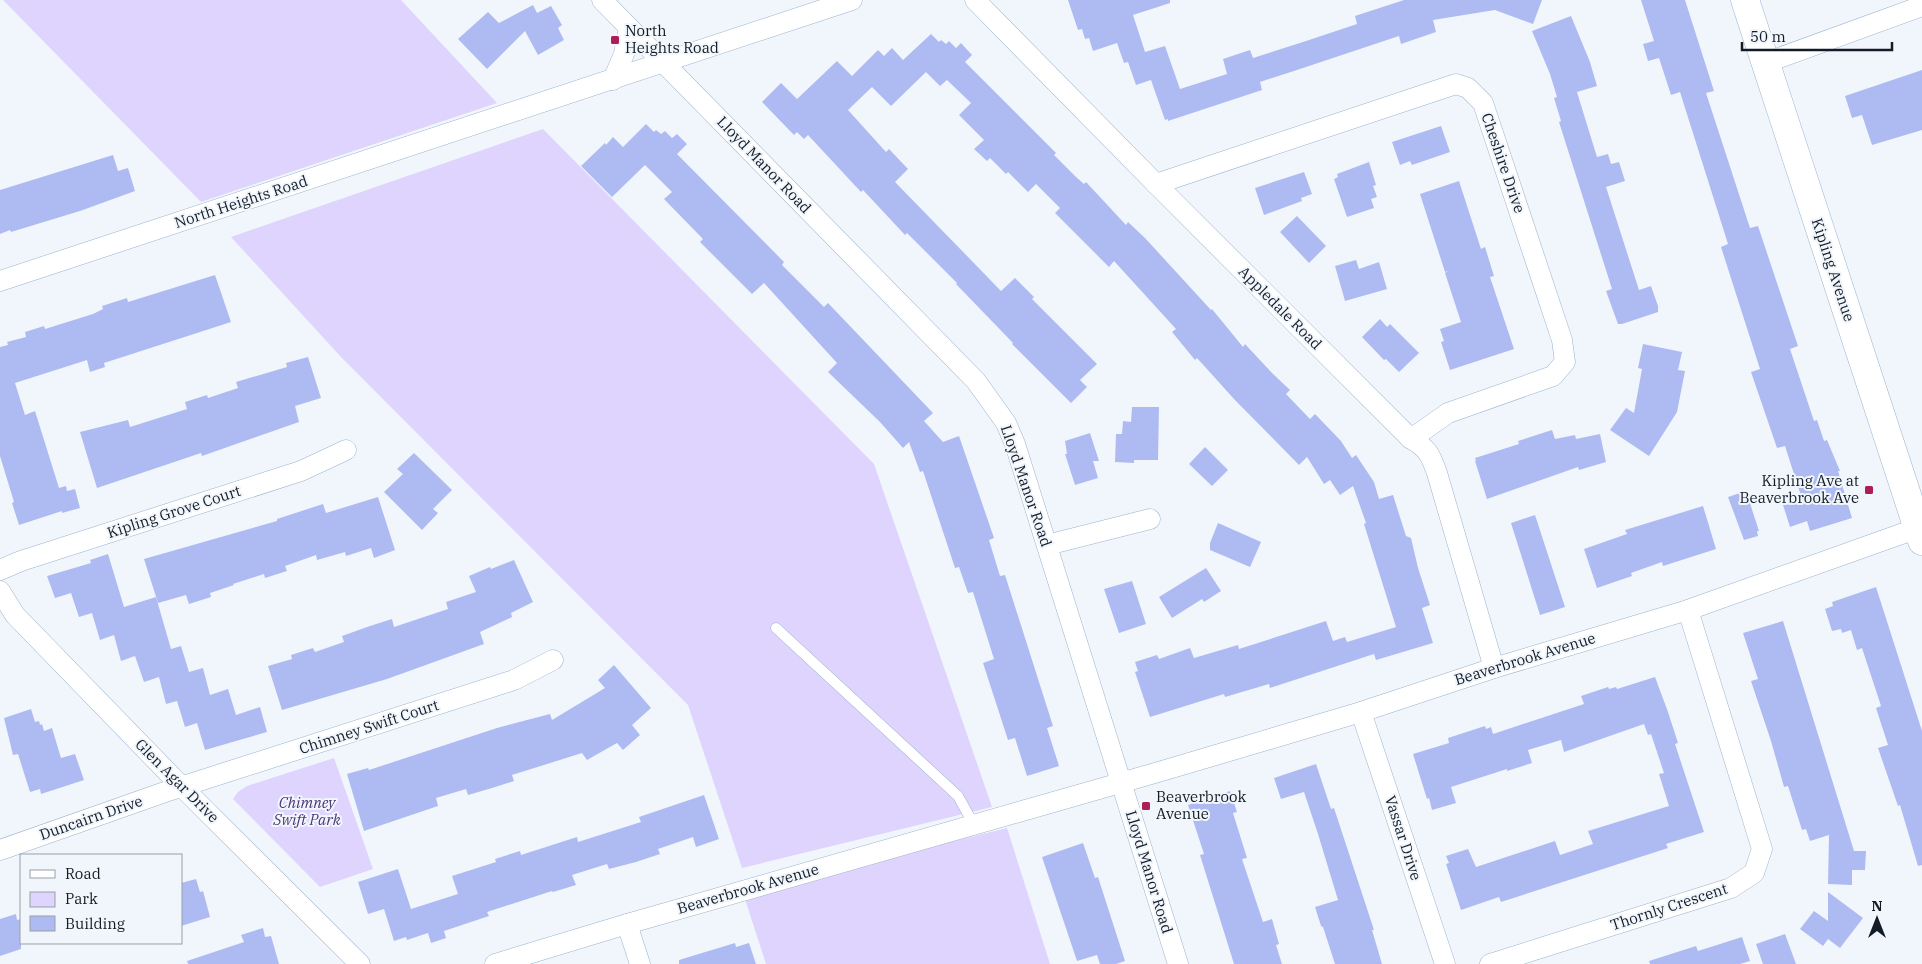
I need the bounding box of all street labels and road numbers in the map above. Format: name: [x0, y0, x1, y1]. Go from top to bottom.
street label: Cheshire Drive: [1477, 110, 1529, 215]
street label: Lloyd Manor Road: [713, 112, 815, 217]
street label: North Heights Road: [172, 171, 310, 232]
street label: Kipling Avenue: [1808, 216, 1859, 324]
street label: Appledale Road: [1235, 262, 1326, 353]
street label: Lloyd Manor Road: [997, 422, 1056, 549]
street label: Kipling Grove Court: [105, 481, 243, 542]
street label: Beaverbrook Avenue: [1452, 628, 1598, 689]
street label: Chimney Swift Court: [297, 695, 441, 758]
street label: Glen Agar Drive: [131, 735, 223, 827]
street label: Duncairn Drive: [37, 791, 145, 844]
street label: Vassar Drive: [1381, 793, 1426, 883]
street label: Lloyd Manor Road: [1122, 808, 1177, 936]
street label: Beaverbrook Avenue: [675, 859, 821, 918]
street label: Thornly Crescent: [1608, 879, 1730, 934]

